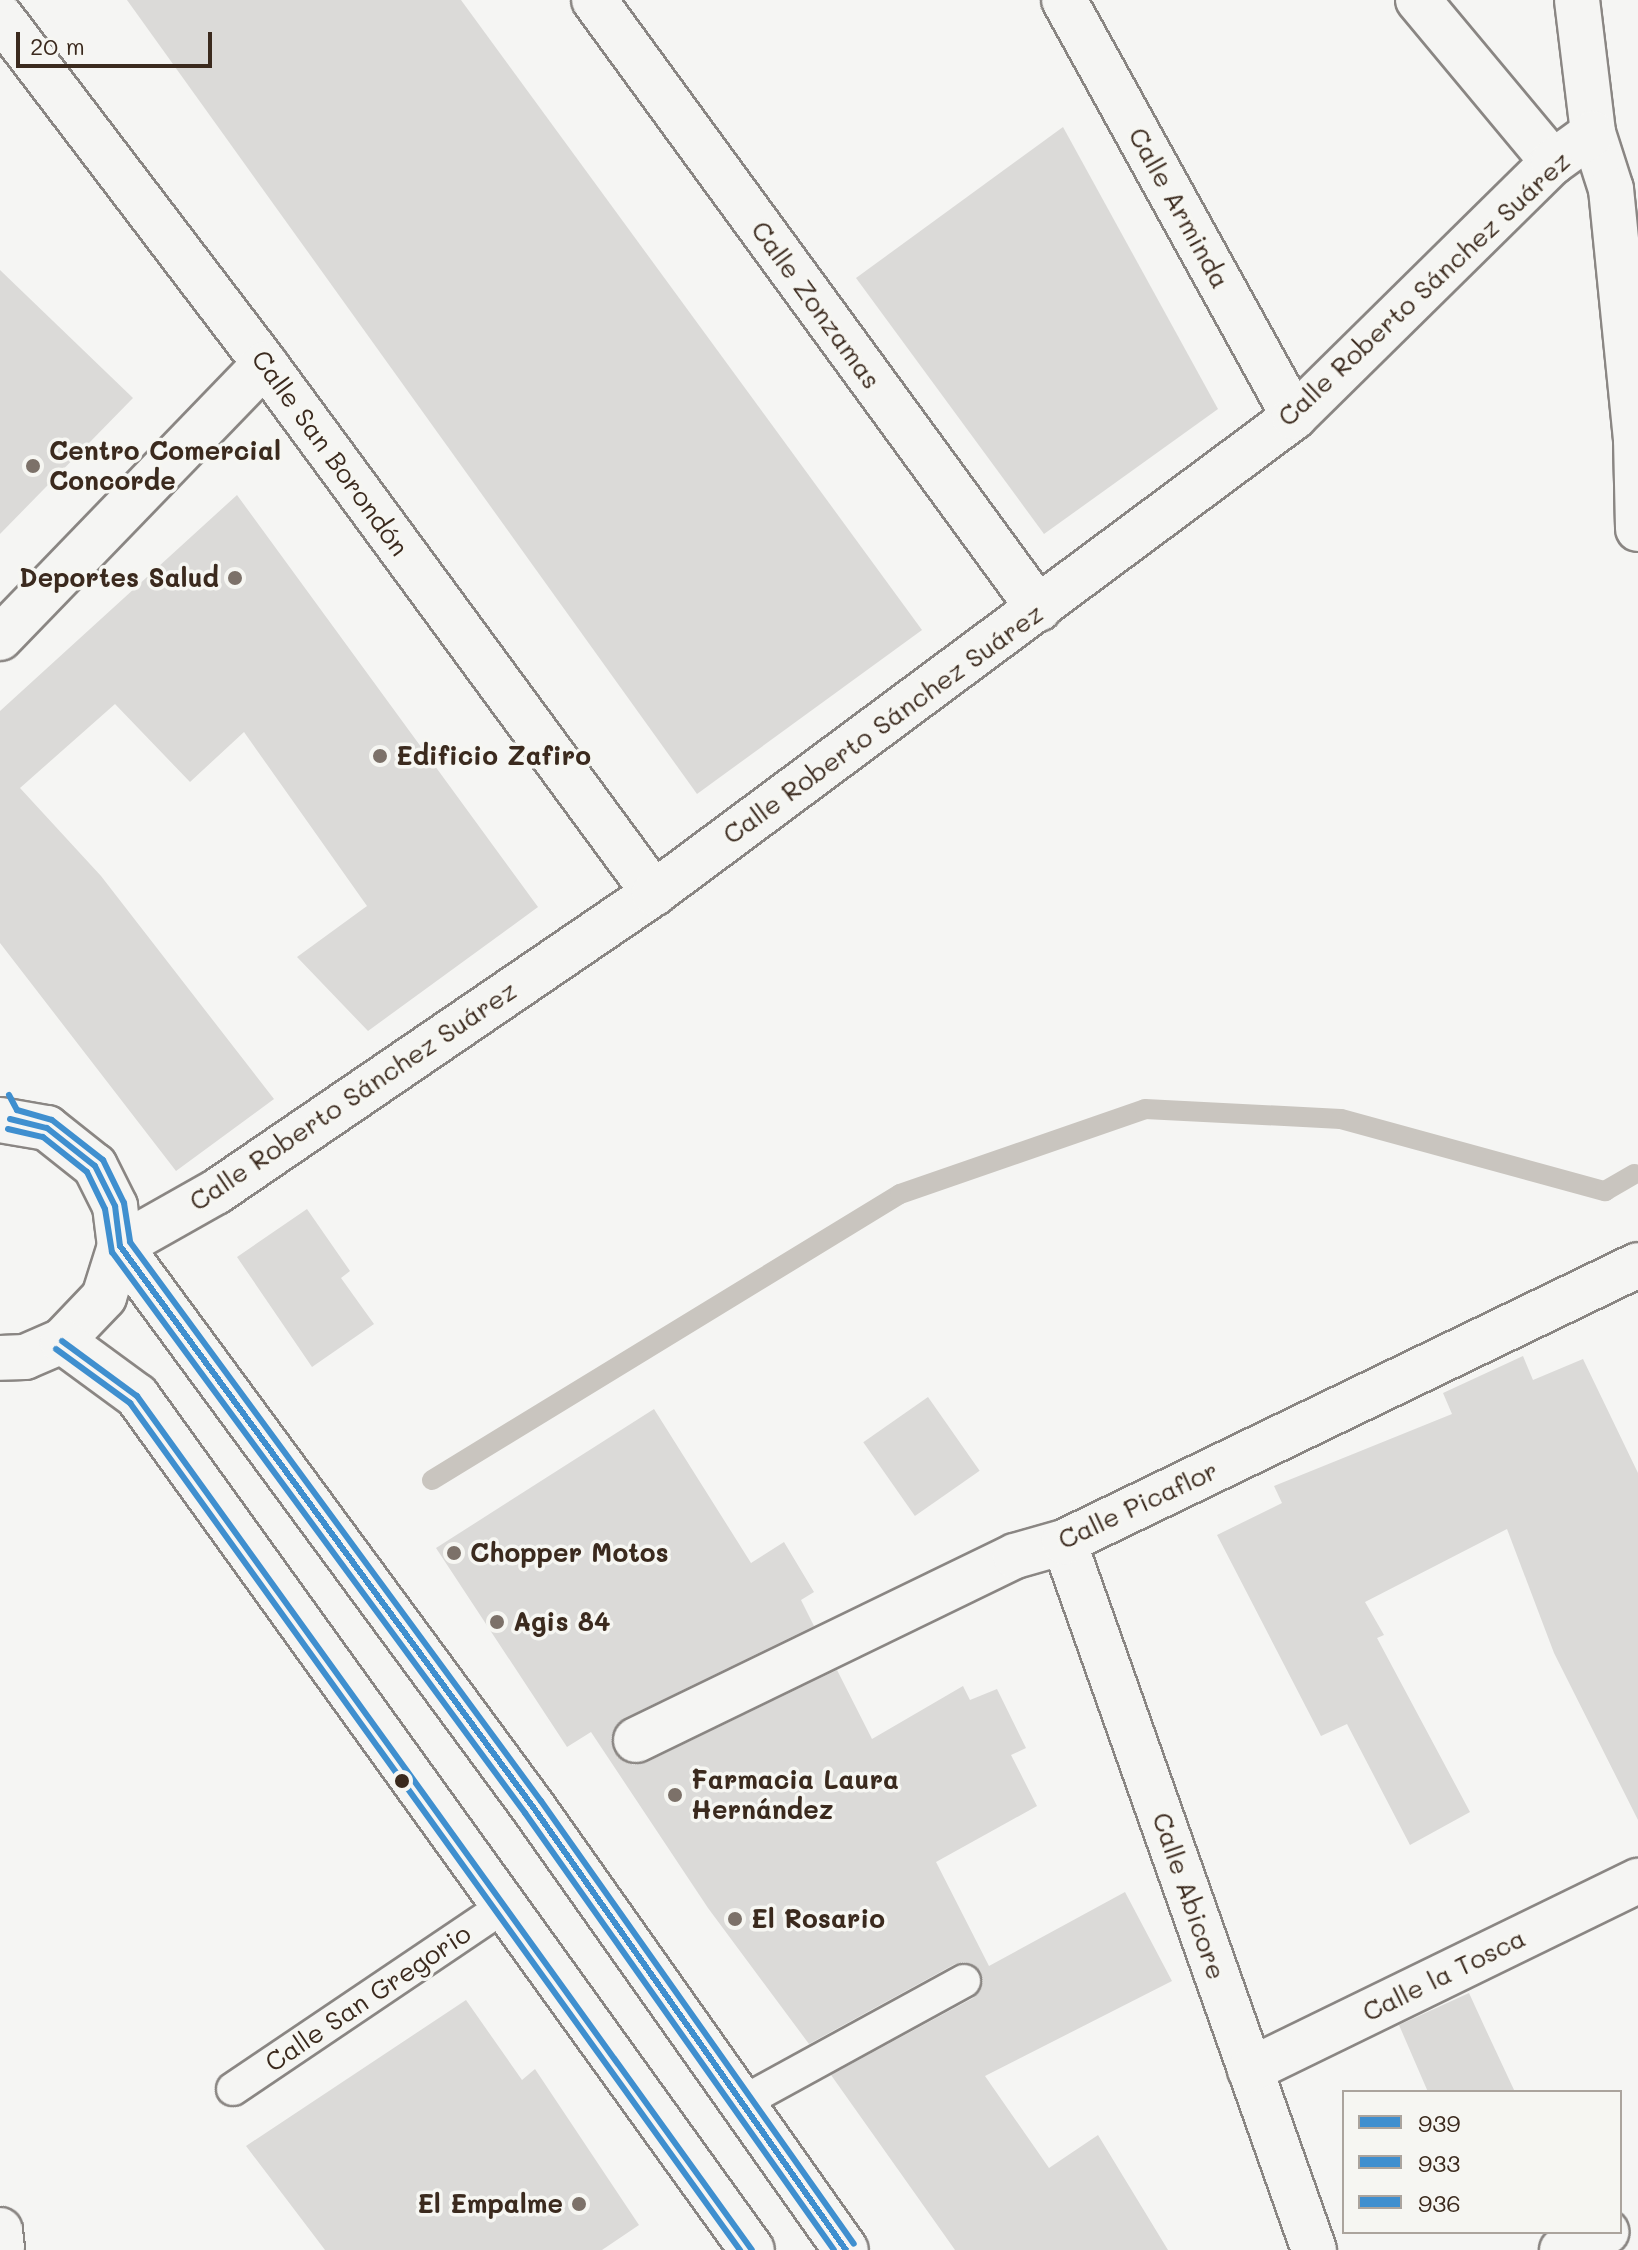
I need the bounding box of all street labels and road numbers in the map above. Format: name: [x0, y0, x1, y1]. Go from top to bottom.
street label: Calle Arminda: [1122, 122, 1236, 294]
street label: Calle Roberto Sánchez Suárez: [1272, 145, 1576, 433]
street label: Calle Zonzamas: [745, 215, 887, 395]
street label: Calle San Borondón: [245, 344, 415, 562]
street label: Calle Roberto Sánchez Suárez: [717, 597, 1049, 851]
street label: Calle Roberto Sánchez Suárez: [183, 975, 523, 1217]
street label: Calle Picaflor: [1053, 1454, 1223, 1556]
street label: Calle Abicore: [1146, 1808, 1232, 1984]
street label: Calle San Gregorio: [259, 1918, 477, 2078]
street label: Calle la Tosca: [1357, 1922, 1531, 2028]

